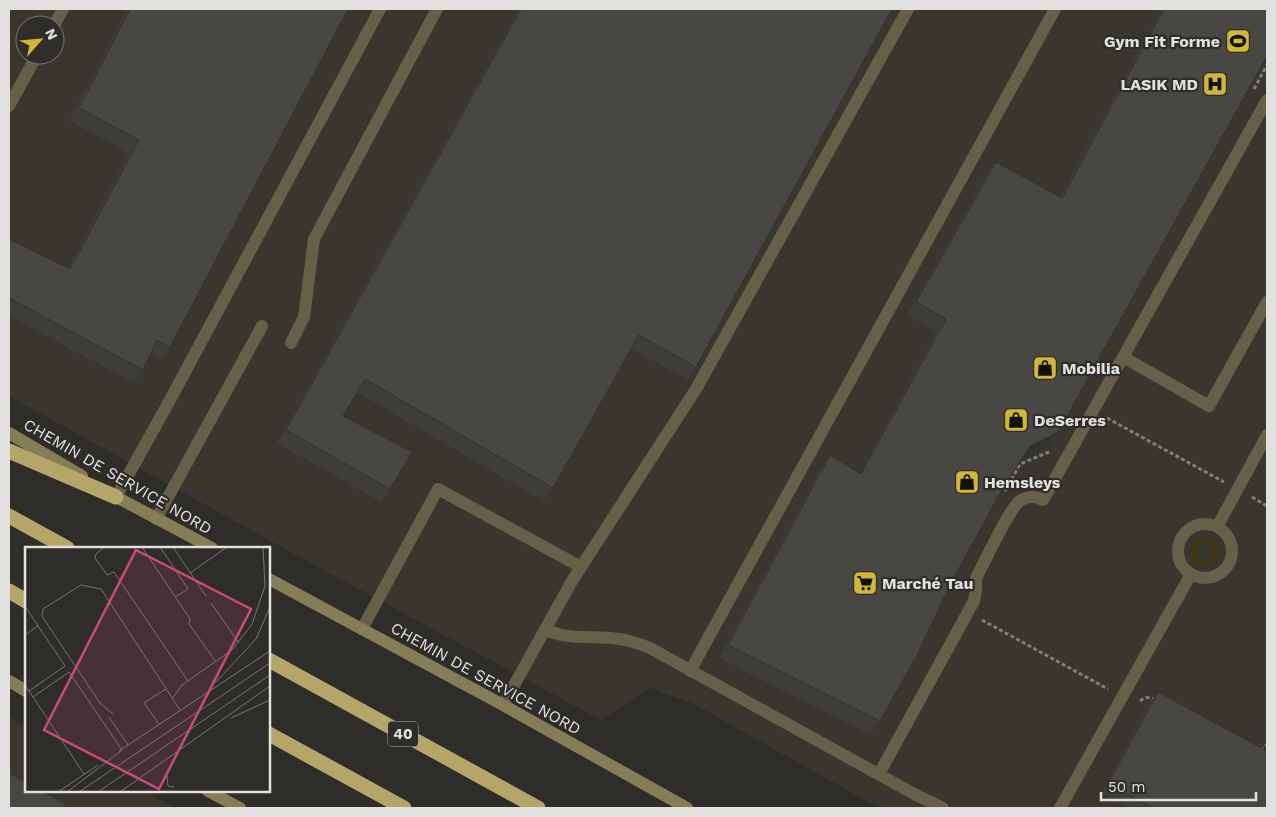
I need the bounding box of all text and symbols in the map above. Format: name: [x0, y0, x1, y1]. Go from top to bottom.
north arrow: [15, 15, 65, 65]
text: N: [42, 26, 61, 42]
sports icon: Gym Fit Forme: [1225, 28, 1251, 54]
place label: Gym Fit Forme: [1104, 32, 1220, 51]
hospital icon: LASIK MD: [1202, 71, 1228, 97]
place label: LASIK MD: [1121, 75, 1198, 94]
shop icon: Mobilia: [1032, 355, 1058, 381]
place label: Mobilia: [1062, 359, 1121, 378]
shop icon: DeSerres: [1003, 407, 1029, 433]
place label: DeSerres: [1034, 411, 1106, 430]
street label: CHEMIN DE SERVICE NORD: [20, 415, 215, 538]
shop icon: Hemsleys: [954, 469, 980, 495]
place label: Hemsleys: [984, 473, 1061, 492]
inset map: [25, 547, 270, 792]
supermarket icon: Marché Tau: [852, 570, 878, 596]
place label: Marché Tau: [882, 574, 973, 593]
street label: CHEMIN DE SERVICE NORD: [387, 618, 584, 739]
road number: 40: [388, 722, 418, 746]
scale bar: [1101, 770, 1256, 802]
text: 50 m: [1108, 778, 1145, 796]

